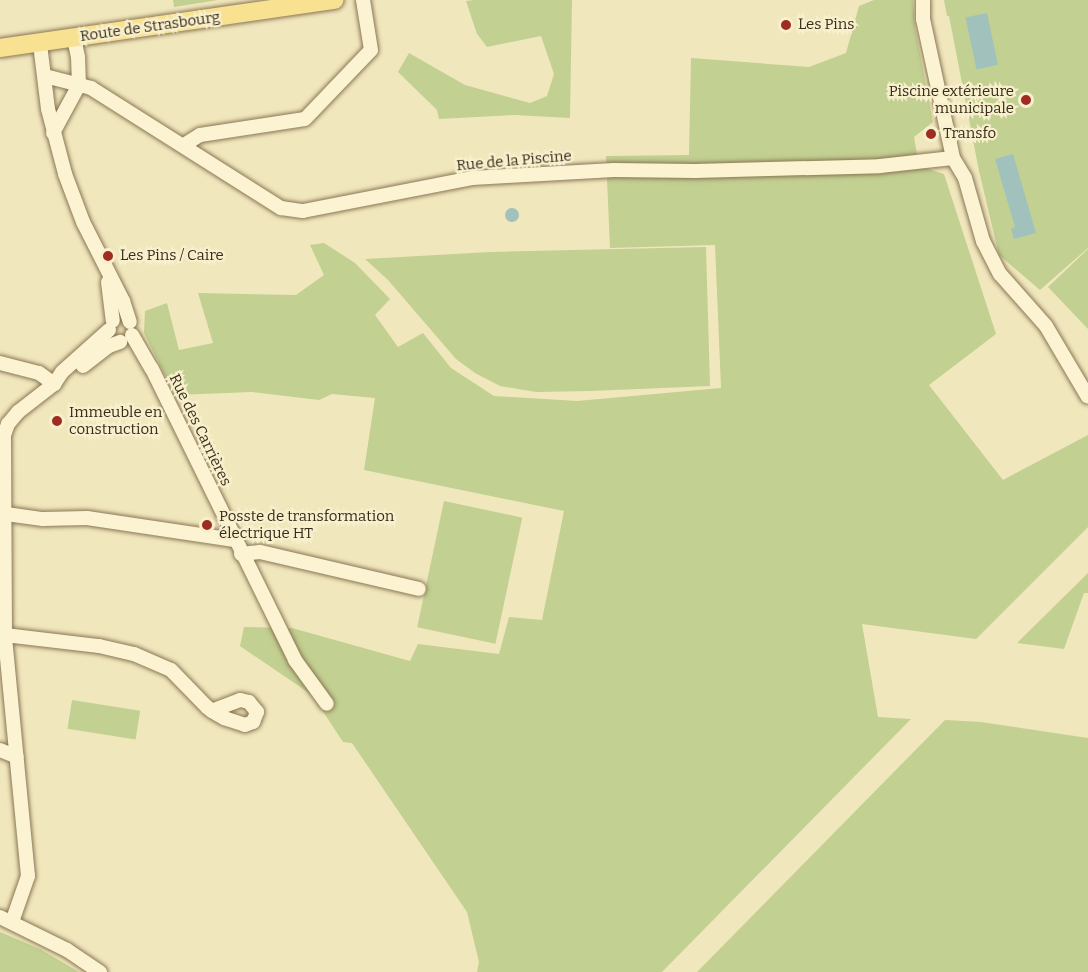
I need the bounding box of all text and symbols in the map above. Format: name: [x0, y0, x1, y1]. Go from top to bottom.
street label: Route de Strasbourg: [79, 8, 221, 46]
place label: Les Pins: [798, 16, 854, 34]
marker: Les Pins: [779, 18, 793, 32]
place label: Piscine extérieure municipale: [889, 82, 1014, 117]
marker: Piscine extérieure municipale: [1019, 93, 1033, 107]
place label: Transfo: [943, 125, 996, 143]
marker: Transfo: [924, 127, 938, 141]
street label: Rue de la Piscine: [456, 147, 572, 175]
place label: Les Pins / Caire: [120, 247, 224, 265]
marker: Les Pins / Caire: [101, 249, 115, 263]
street label: Rue des Carrières: [165, 371, 235, 489]
place label: Immeuble en construction: [69, 403, 162, 438]
marker: Immeuble en construction: [50, 414, 64, 428]
place label: Posste de transformation électrique HT: [219, 507, 394, 542]
marker: Posste de transformation électrique HT: [200, 518, 214, 532]

